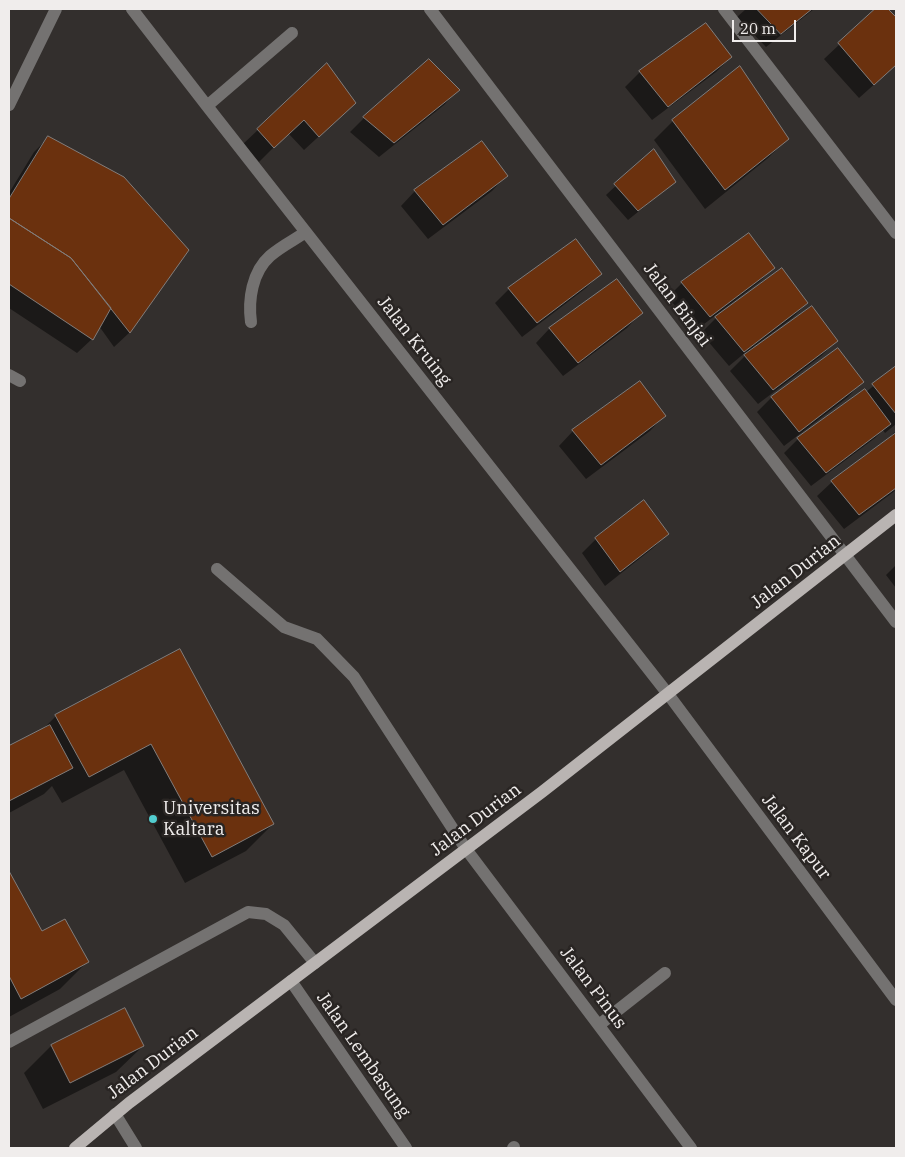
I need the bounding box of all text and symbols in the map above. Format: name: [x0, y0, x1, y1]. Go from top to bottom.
scale bar: [735, 10, 799, 42]
text: 20 m: [740, 19, 776, 38]
street label: Jalan Binjai: [639, 259, 715, 351]
street label: Jalan Kruing: [372, 292, 456, 390]
street label: Jalan Durian: [747, 530, 845, 614]
street label: Jalan Durian: [426, 779, 526, 861]
street label: Jalan Kapur: [757, 790, 835, 884]
place label: Universitas Kaltara: [163, 798, 260, 841]
marker: Universitas Kaltara: [147, 813, 159, 825]
street label: Jalan Pinus: [555, 943, 631, 1033]
street label: Jalan Lembasung: [312, 988, 414, 1122]
street label: Jalan Durian: [103, 1022, 203, 1104]

